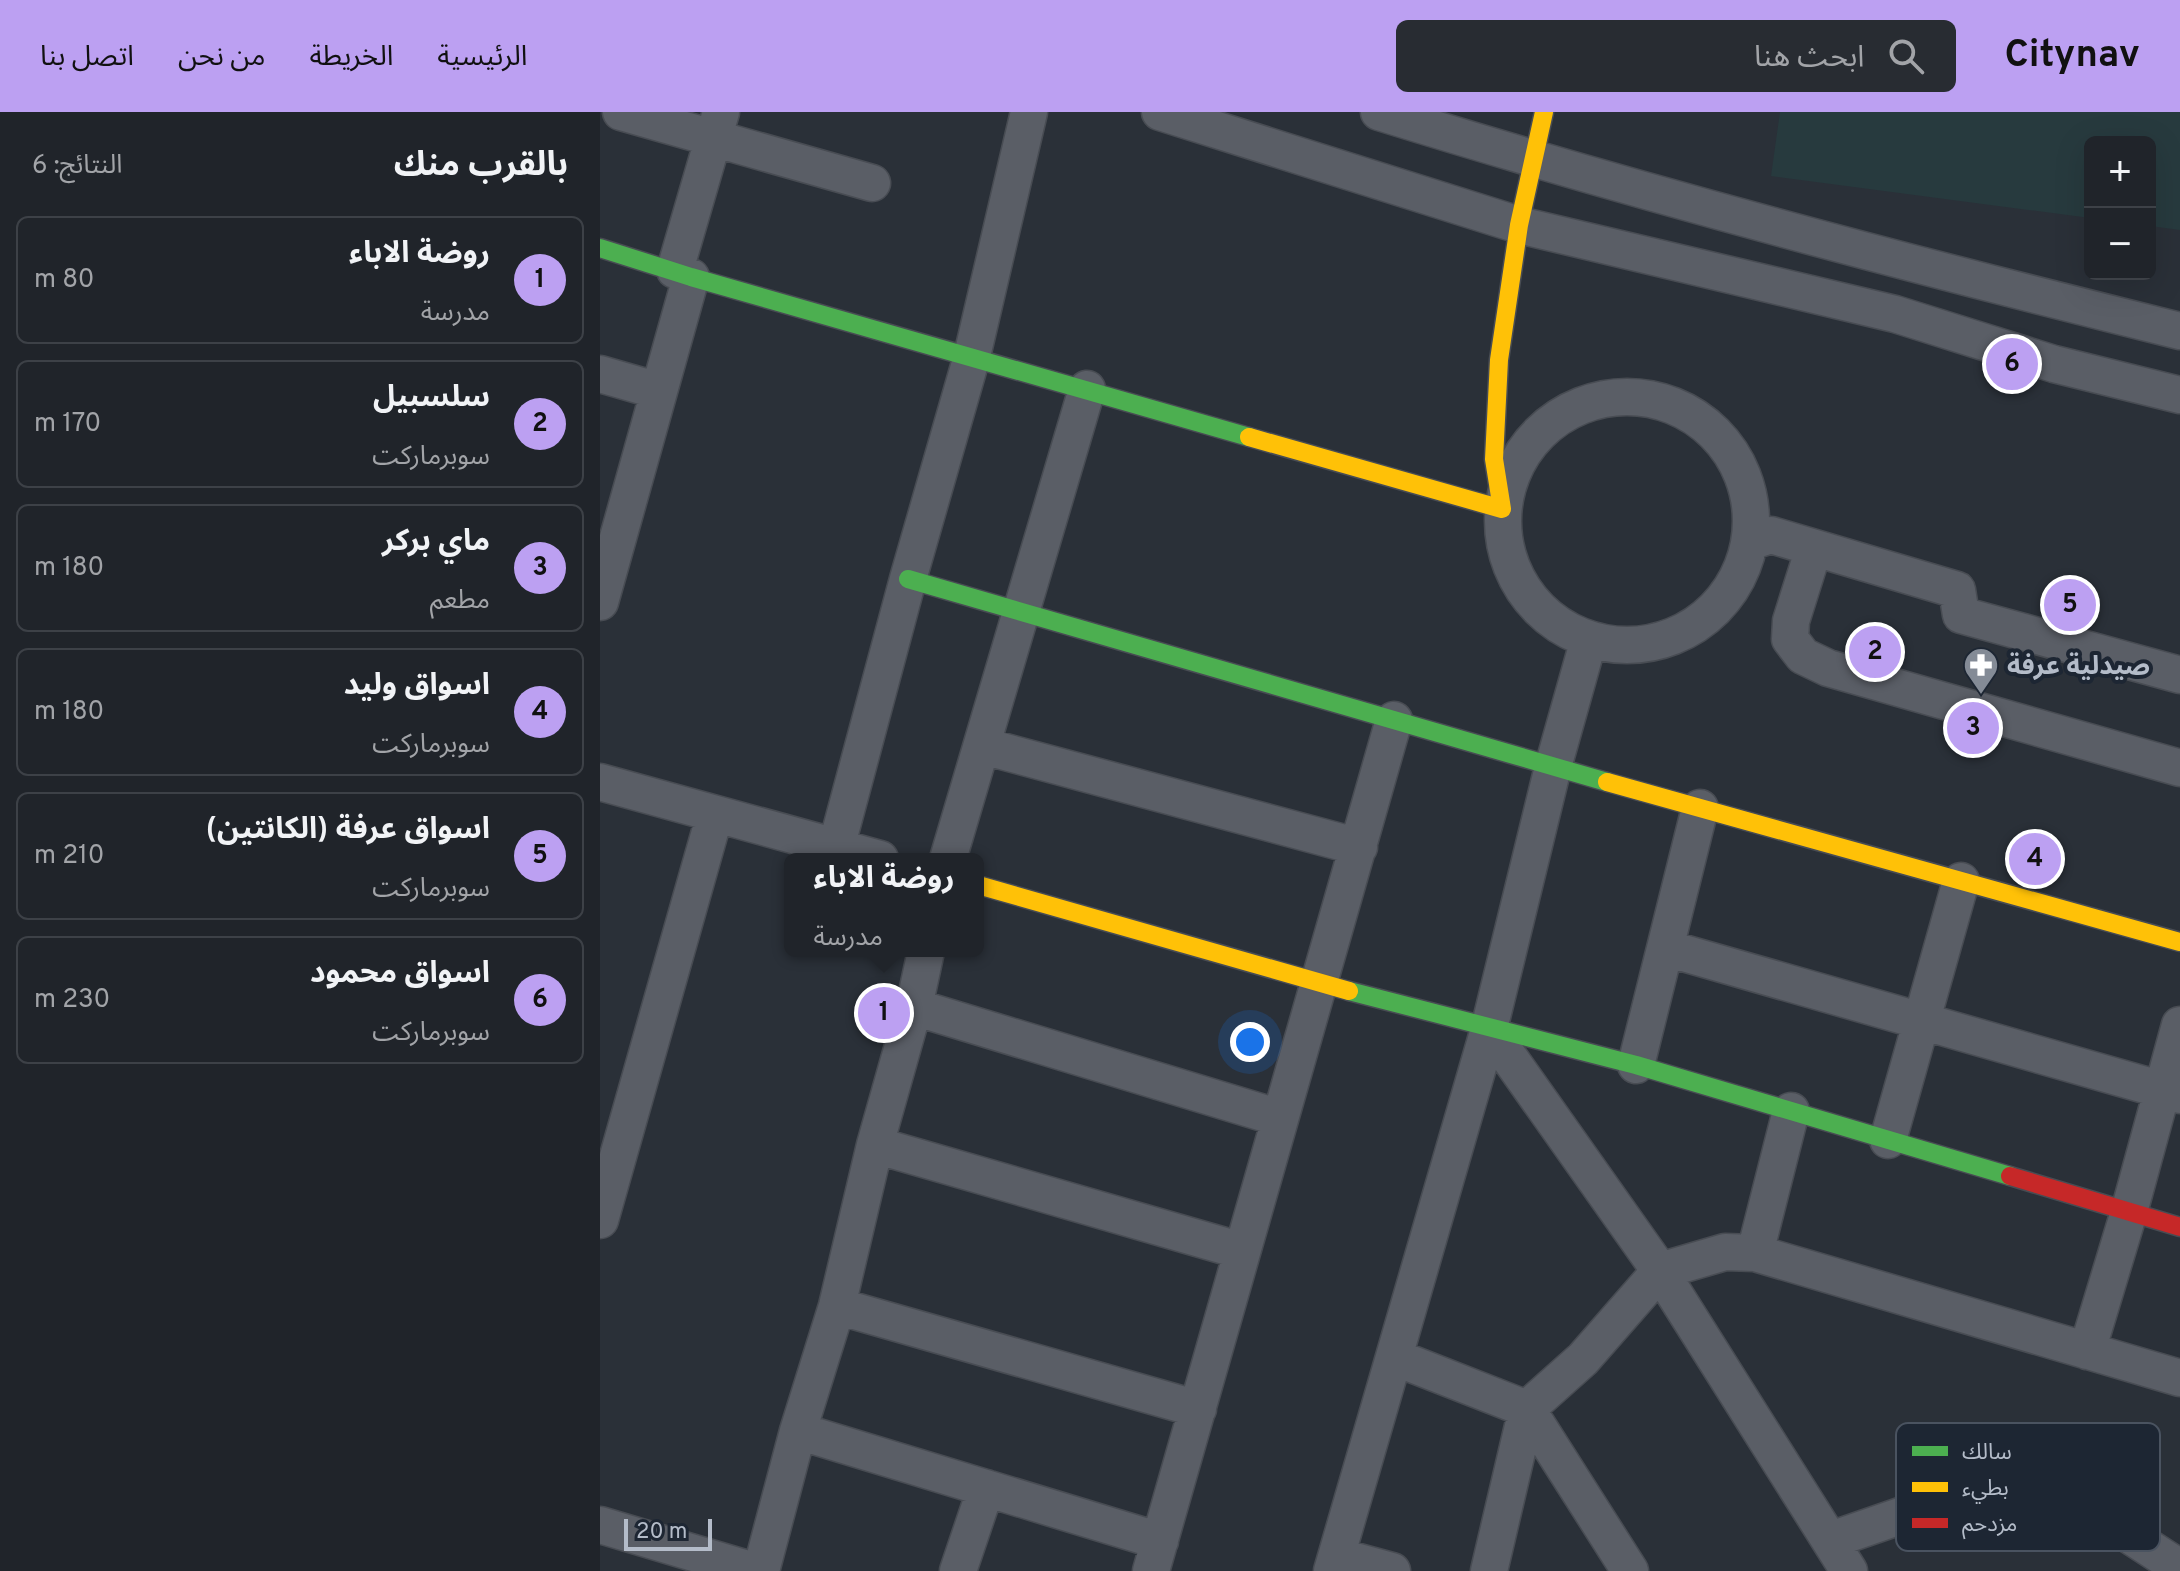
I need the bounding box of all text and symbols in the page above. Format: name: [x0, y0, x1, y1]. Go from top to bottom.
search box: [1396, 20, 1956, 92]
text: Citynav: [2004, 32, 2140, 81]
icon: search: [1884, 34, 1928, 78]
text: اتصل بنا: [40, 40, 134, 76]
text: من نحن: [178, 40, 265, 76]
text: الخريطة: [309, 40, 393, 76]
text: الرئيسية: [437, 40, 527, 76]
text: ابحث هنا: [1754, 40, 1864, 77]
map controls: [2084, 136, 2156, 280]
button: +: [2084, 136, 2156, 208]
text: بالقرب منك: [394, 145, 568, 188]
text: النتائج: 6: [32, 150, 123, 183]
button: −: [2084, 208, 2156, 280]
text: روضة الاباء: [349, 236, 490, 273]
text: 80 m: [34, 264, 94, 297]
text: 1: [535, 264, 545, 297]
text: مدرسة: [421, 297, 490, 330]
pin: 6: [1986, 334, 2038, 394]
text: سلسبيل: [373, 380, 490, 417]
text: 170 m: [34, 408, 101, 441]
text: 2: [532, 408, 548, 441]
text: سوبرماركت: [372, 441, 490, 474]
text: ماي بركر: [382, 524, 490, 561]
text: 180 m: [34, 552, 104, 585]
text: 3: [532, 552, 548, 585]
pin: 5: [2044, 575, 2096, 635]
text: مطعم: [430, 585, 490, 618]
pin: 2: [1849, 622, 1901, 682]
pharmacy icon: صيدلية عرفة: [1962, 646, 2000, 696]
place label: صيدلية عرفة: [2007, 651, 2150, 684]
text: اسواق وليد: [344, 668, 490, 705]
text: 180 m: [34, 696, 104, 729]
text: 4: [532, 696, 548, 729]
pin: 3: [1947, 698, 1999, 758]
text: سوبرماركت: [372, 729, 490, 762]
text: اسواق عرفة (الكانتين): [206, 812, 490, 849]
pin: 4: [2009, 829, 2061, 889]
text: 210 m: [34, 840, 104, 873]
text: 5: [532, 840, 548, 873]
popup: [784, 853, 984, 957]
text: روضة الاباء: [814, 861, 954, 898]
text: سوبرماركت: [372, 873, 490, 906]
text: مدرسة: [814, 922, 883, 955]
text: اسواق محمود: [310, 956, 490, 993]
pin: 1: [858, 983, 910, 1043]
text: 230 m: [34, 984, 110, 1017]
text: 6: [532, 984, 548, 1017]
text: سوبرماركت: [372, 1017, 490, 1050]
your location: [1230, 1022, 1270, 1062]
legend: [1896, 1423, 2160, 1551]
text: سالك: [1962, 1440, 2012, 1467]
text: بطيء: [1962, 1476, 2009, 1504]
text: مزدحم: [1962, 1512, 2017, 1540]
scale bar: [624, 1515, 712, 1551]
text: 20 m: [636, 1519, 687, 1546]

